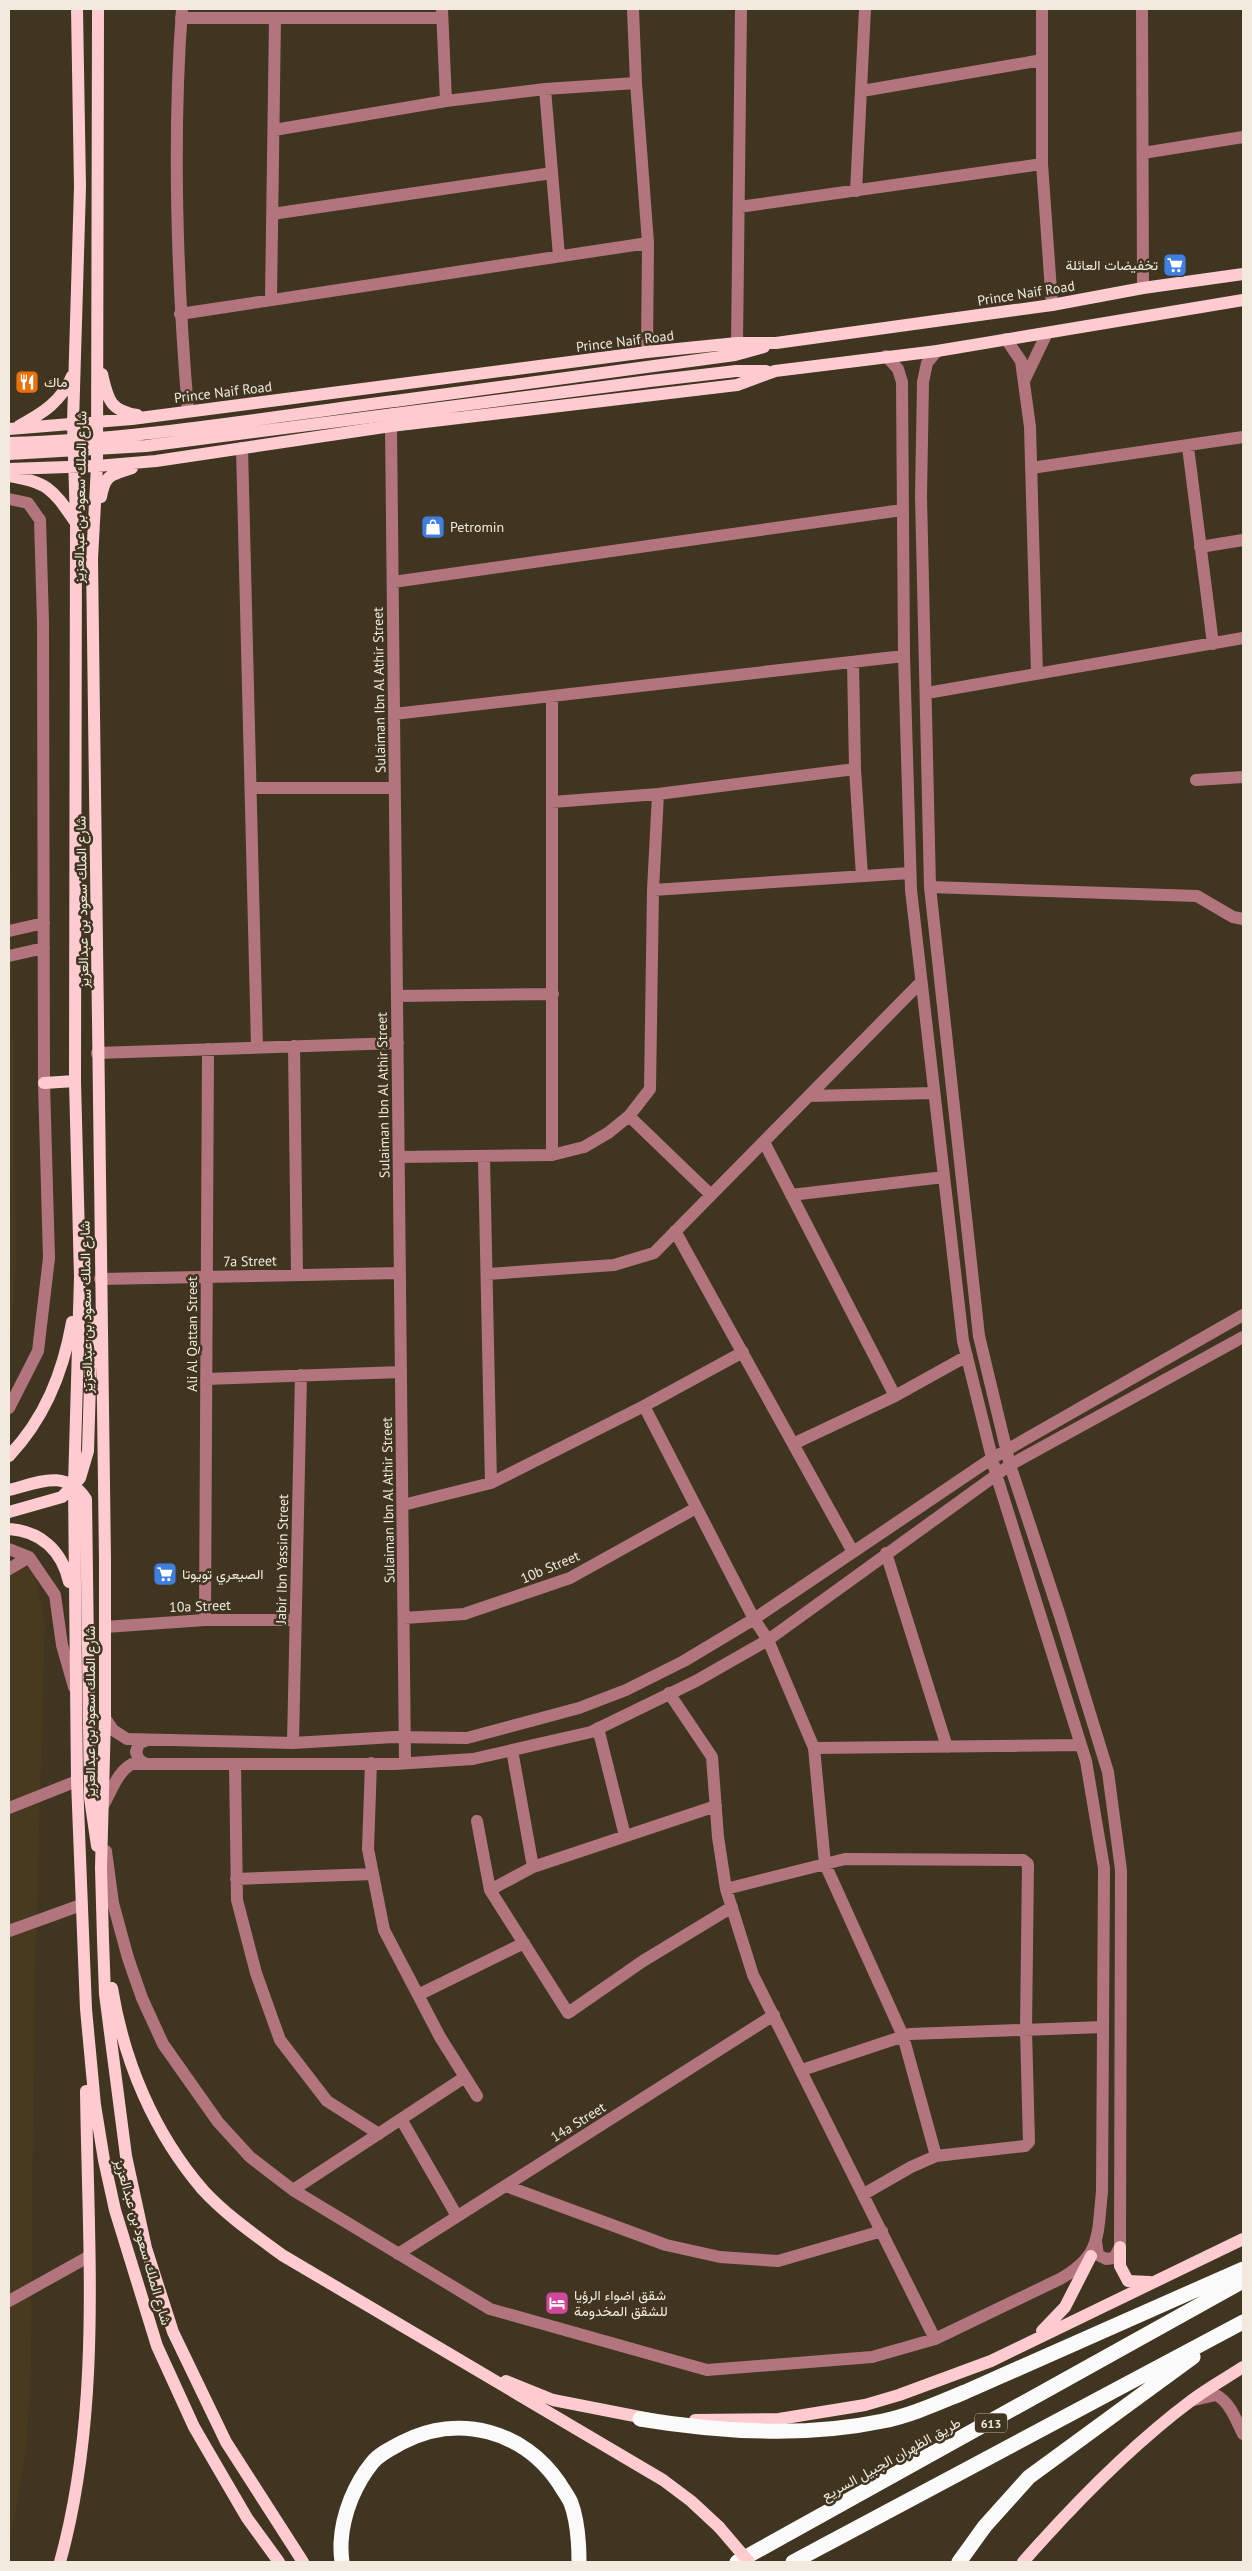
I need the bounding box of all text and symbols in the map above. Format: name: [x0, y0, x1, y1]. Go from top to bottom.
supermarket icon: تخفيضات العائلة: [1162, 252, 1188, 278]
place label: تخفيضات العائلة: [1065, 256, 1158, 274]
street label: Prince Naif Road: [976, 276, 1076, 310]
street label: Prince Naif Road: [575, 326, 675, 356]
restaurant icon: ماك: [14, 369, 40, 395]
place label: ماك: [44, 373, 67, 391]
street label: Prince Naif Road: [173, 377, 273, 407]
street label: شارع الملك سعود بن عبدالعزيز: [69, 411, 93, 584]
shop icon: Petromin: [420, 514, 446, 540]
place label: Petromin: [450, 518, 504, 536]
street label: Sulaiman Ibn Al Athir Street: [369, 607, 389, 773]
street label: شارع الملك سعود بن عبدالعزيز: [71, 816, 95, 989]
street label: Sulaiman Ibn Al Athir Street: [373, 1012, 393, 1178]
street label: شارع الملك سعود بن عبدالعزيز: [75, 1221, 99, 1394]
street label: 7a Street: [223, 1252, 277, 1270]
street label: Ali Al Qattan Street: [183, 1276, 201, 1392]
street label: Sulaiman Ibn Al Athir Street: [378, 1417, 398, 1583]
street label: Jabir Ibn Yassin Street: [272, 1494, 292, 1625]
street label: 10b Street: [518, 1546, 582, 1587]
supermarket icon: الصيعري تويوتا: [152, 1561, 178, 1587]
place label: الصيعري تويوتا: [182, 1565, 264, 1586]
street label: 10a Street: [169, 1596, 231, 1616]
street label: شارع الملك سعود بن عبدالعزيز: [81, 1626, 101, 1799]
street label: 14a Street: [547, 2098, 609, 2146]
street label: شارع الملك سعود بن عبدالعزيز: [108, 2156, 175, 2328]
place label: شقق اضواء الرؤيا للشقق المخدومة: [574, 2286, 668, 2320]
hotel icon: شقق اضواء الرؤيا للشقق المخدومة: [544, 2290, 570, 2316]
street label: طريق الظهران الجبيل السريع: [818, 2413, 965, 2507]
road number: 613: [975, 2414, 1007, 2432]

